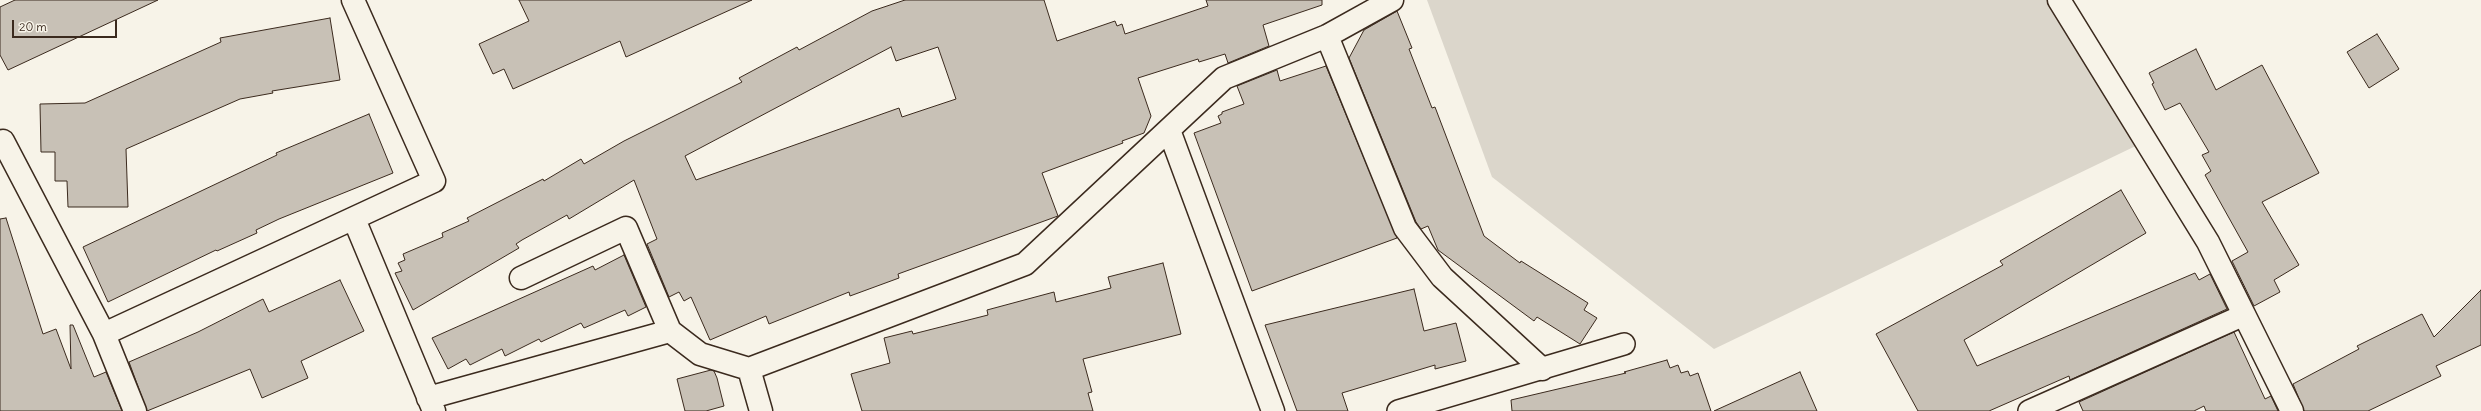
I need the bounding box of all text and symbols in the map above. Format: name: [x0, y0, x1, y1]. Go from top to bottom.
scale bar: [14, 12, 119, 38]
text: 20 m: [19, 19, 47, 34]

